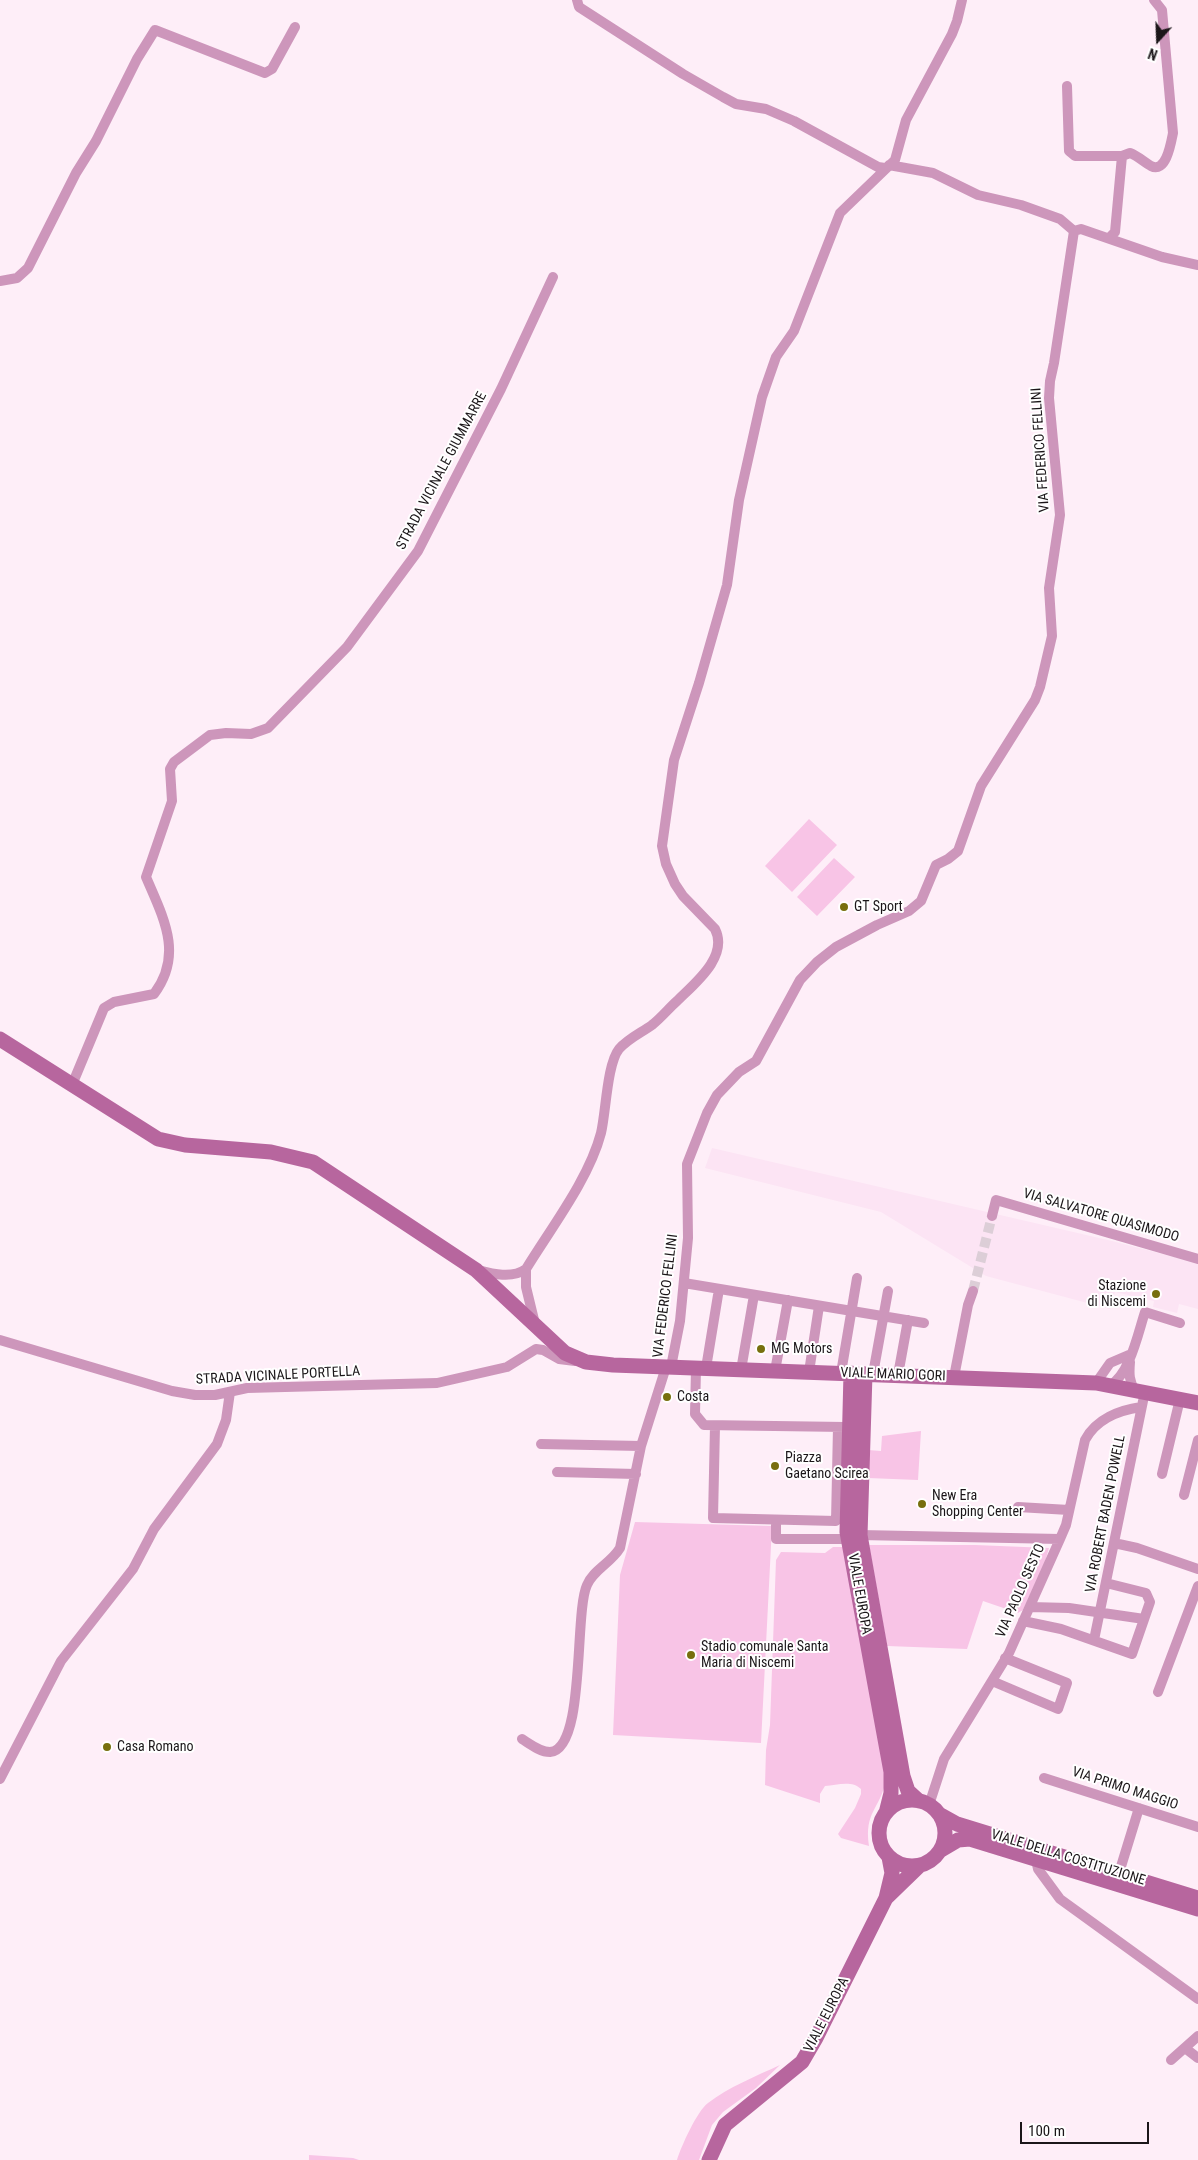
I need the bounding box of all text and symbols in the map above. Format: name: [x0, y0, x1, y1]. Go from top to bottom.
north arrow: [1133, 15, 1183, 65]
text: N: [1146, 45, 1160, 63]
street label: VIA FEDERICO FELLINI: [1028, 387, 1054, 513]
street label: STRADA VICINALE GIUMMARRE: [393, 389, 491, 553]
place label: GT Sport: [854, 899, 903, 915]
marker: GT Sport: [838, 901, 850, 913]
street label: VIA SALVATORE QUASIMODO: [1021, 1186, 1181, 1246]
street label: VIA FEDERICO FELLINI: [650, 1233, 682, 1359]
place label: Stazione di Niscemi: [1088, 1278, 1146, 1310]
marker: Stazione di Niscemi: [1150, 1288, 1162, 1300]
place label: MG Motors: [771, 1341, 832, 1357]
marker: MG Motors: [755, 1343, 767, 1355]
street label: STRADA VICINALE PORTELLA: [195, 1363, 361, 1389]
street label: VIALE MARIO GORI: [840, 1365, 946, 1385]
place label: Costa: [677, 1389, 709, 1405]
marker: Costa: [661, 1391, 673, 1403]
street label: VIA ROBERT BADEN POWELL: [1082, 1434, 1130, 1594]
place label: Piazza Gaetano Scirea: [785, 1450, 869, 1482]
marker: Piazza Gaetano Scirea: [769, 1460, 781, 1472]
place label: New Era Shopping Center: [932, 1488, 1023, 1520]
marker: New Era Shopping Center: [916, 1498, 928, 1510]
street label: VIA PAOLO SESTO: [993, 1542, 1049, 1640]
street label: VIALE EUROPA: [844, 1552, 874, 1636]
place label: Stadio comunale Santa Maria di Niscemi: [701, 1639, 828, 1671]
marker: Stadio comunale Santa Maria di Niscemi: [685, 1649, 697, 1661]
place label: Casa Romano: [117, 1739, 193, 1755]
marker: Casa Romano: [101, 1741, 113, 1753]
street label: VIA PRIMO MAGGIO: [1070, 1764, 1180, 1814]
street label: VIALE DELLA COSTITUZIONE: [989, 1827, 1147, 1889]
street label: VIALE EUROPA: [801, 1975, 853, 2055]
scale bar: [1023, 2112, 1152, 2144]
text: 100 m: [1028, 2122, 1065, 2140]

